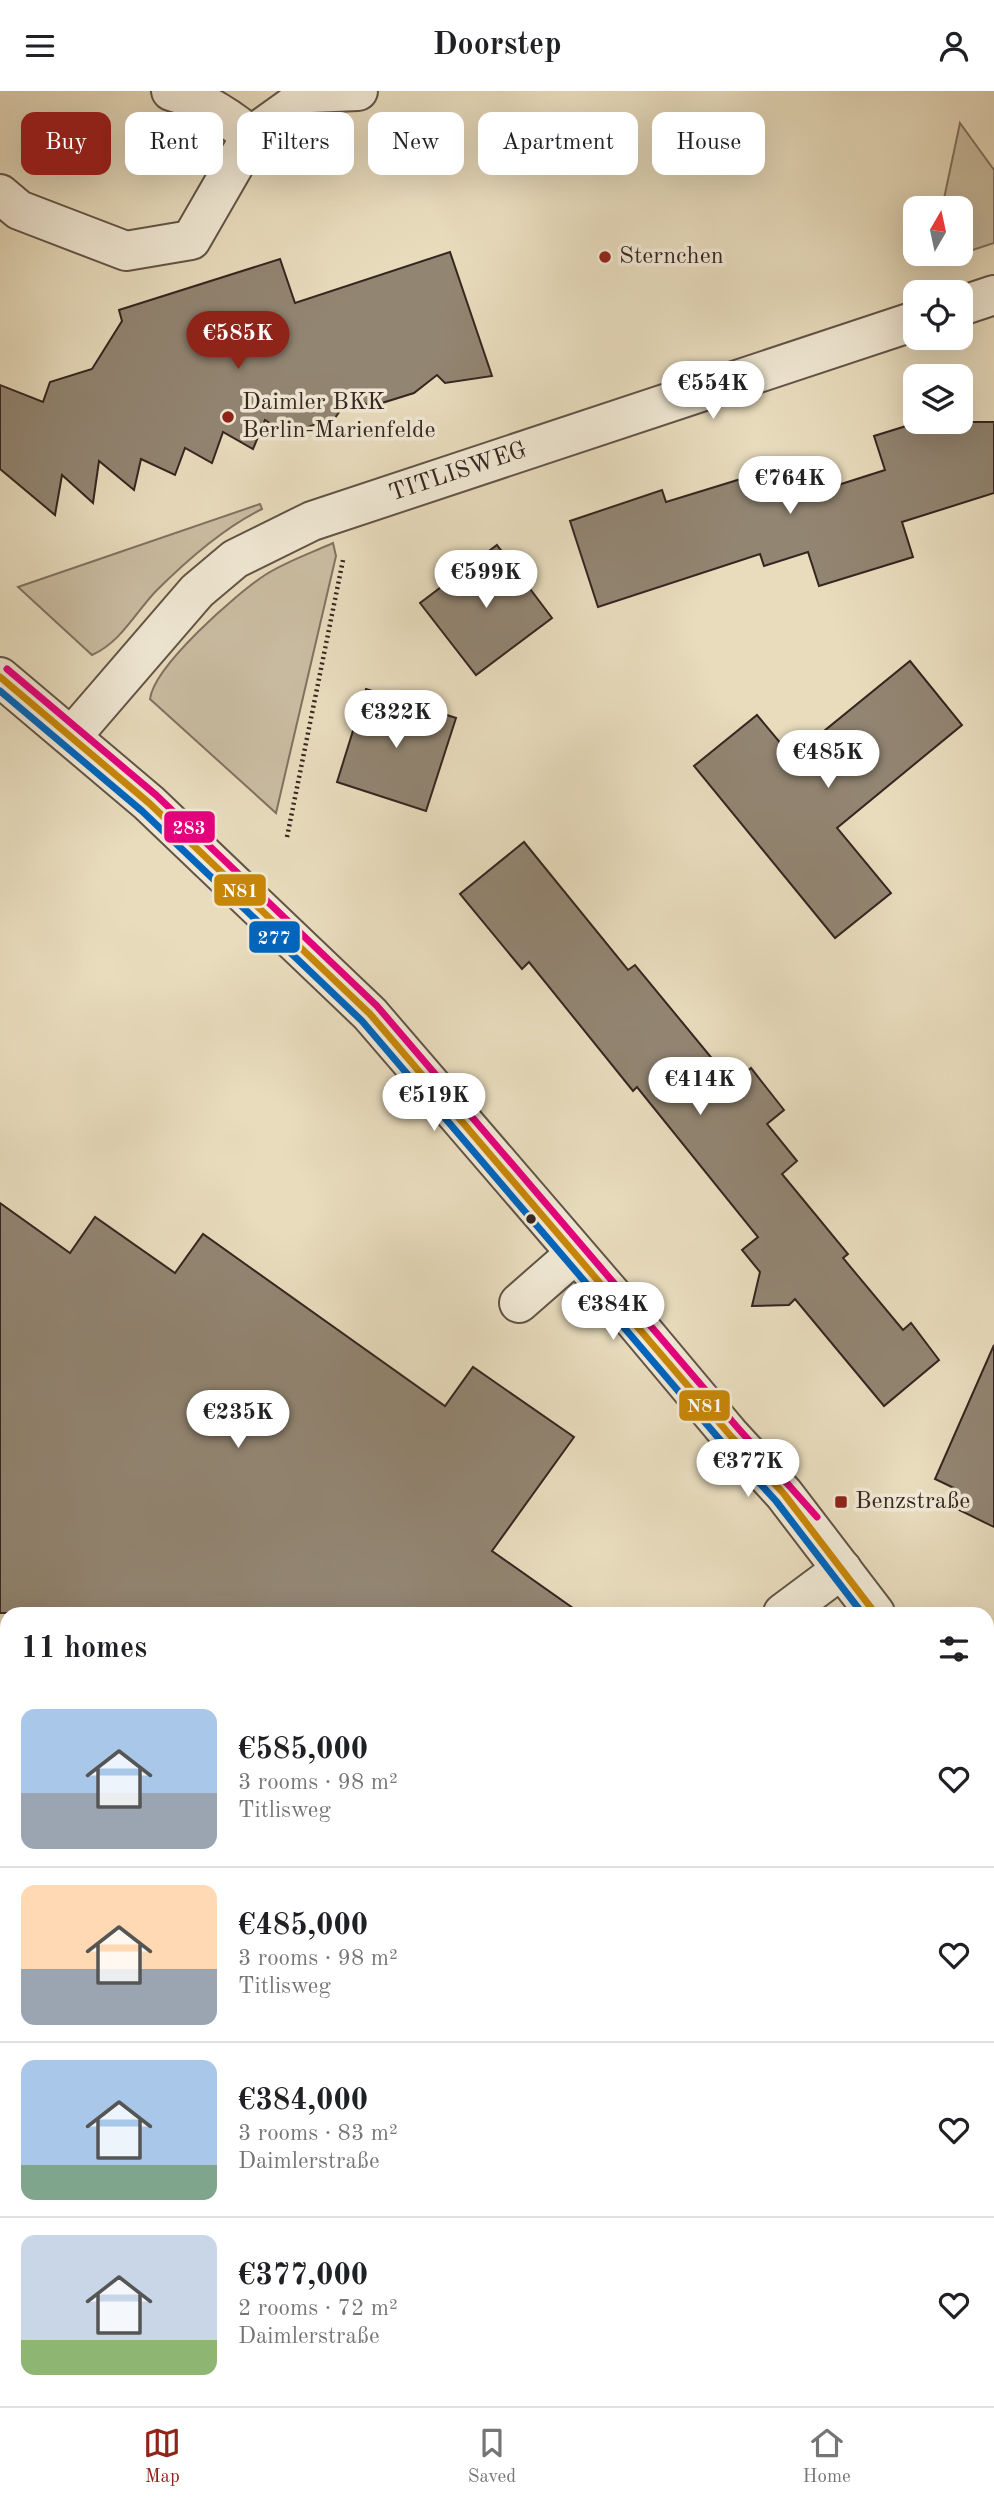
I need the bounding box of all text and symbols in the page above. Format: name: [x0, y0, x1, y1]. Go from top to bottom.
icon: menu: [21, 27, 59, 65]
icon: person: [935, 27, 973, 65]
text: Doorstep: [432, 30, 562, 62]
chip: Buy: [21, 112, 111, 175]
chip: Rent: [125, 112, 223, 175]
chip: Filters: [237, 112, 354, 175]
chip: New: [368, 112, 464, 175]
chip: Apartment: [478, 112, 638, 175]
chip: House: [652, 112, 765, 175]
north arrow: [903, 196, 973, 266]
map controls: [903, 196, 973, 434]
place label: Sternchen: [619, 245, 724, 269]
marker: Sternchen: [597, 249, 613, 265]
button: locate: [903, 280, 973, 350]
pin: €585K: [189, 311, 287, 371]
text: €585K: [202, 322, 274, 345]
pin: €554K: [664, 361, 762, 421]
button: layers: [903, 364, 973, 434]
text: €554K: [677, 372, 749, 395]
place label: Daimler BKK Berlin-Marienfelde: [242, 391, 436, 443]
marker: Daimler BKK Berlin-Marienfelde: [220, 409, 236, 425]
street label: TITLISWEG: [386, 439, 530, 507]
pin: €764K: [741, 457, 839, 516]
text: €764K: [754, 467, 826, 490]
pin: €599K: [437, 551, 535, 610]
text: €599K: [450, 561, 522, 584]
pin: €322K: [347, 691, 445, 750]
text: €322K: [360, 701, 432, 724]
pin: €485K: [779, 731, 877, 790]
text: €485K: [792, 741, 864, 764]
line badge: 283: [163, 810, 216, 844]
text: 283: [172, 820, 206, 839]
line badge: N81: [213, 873, 267, 907]
text: N81: [222, 883, 258, 902]
line badge: 277: [248, 920, 301, 954]
text: 277: [257, 930, 291, 949]
pin: €414K: [651, 1058, 749, 1117]
text: €414K: [664, 1068, 736, 1091]
pin: €519K: [385, 1073, 483, 1133]
text: €519K: [398, 1084, 470, 1107]
unlabelled marker: [524, 1212, 538, 1226]
pin: €384K: [564, 1283, 662, 1342]
text: €384K: [577, 1293, 649, 1316]
line badge: N81: [678, 1389, 731, 1422]
pin: €235K: [189, 1391, 287, 1450]
text: N81: [687, 1398, 723, 1417]
text: €235K: [202, 1401, 274, 1424]
pin: €377K: [699, 1439, 797, 1499]
text: €377K: [712, 1450, 784, 1473]
place label: Benzstraße: [855, 1490, 970, 1514]
marker: Benzstraße: [833, 1494, 849, 1510]
icon: filters: [935, 1630, 973, 1668]
text: 11 homes: [21, 1634, 147, 1664]
text: €585,000: [238, 1735, 368, 1765]
icon: home: [77, 1737, 161, 1821]
icon: heart: [935, 1760, 973, 1798]
text: 3 rooms · 98 m²: [238, 1771, 398, 1794]
text: Titlisweg: [238, 1799, 331, 1822]
text: €485,000: [238, 1911, 368, 1941]
icon: home: [77, 1913, 161, 1997]
icon: heart: [935, 1936, 973, 1974]
text: 3 rooms · 98 m²: [238, 1947, 398, 1970]
text: Titlisweg: [238, 1975, 331, 1998]
text: €384,000: [238, 2086, 368, 2116]
icon: home: [77, 2088, 161, 2172]
icon: heart: [935, 2111, 973, 2149]
text: 3 rooms · 83 m²: [238, 2122, 398, 2145]
text: Daimlerstraße: [238, 2150, 380, 2173]
text: €377,000: [238, 2261, 368, 2291]
icon: home: [77, 2263, 161, 2347]
icon: heart: [935, 2286, 973, 2324]
text: 2 rooms · 72 m²: [238, 2297, 398, 2320]
text: Daimlerstraße: [238, 2325, 380, 2348]
tab: Map: [143, 2424, 181, 2489]
tab: Saved: [468, 2424, 516, 2489]
tab: Home: [803, 2424, 851, 2489]

